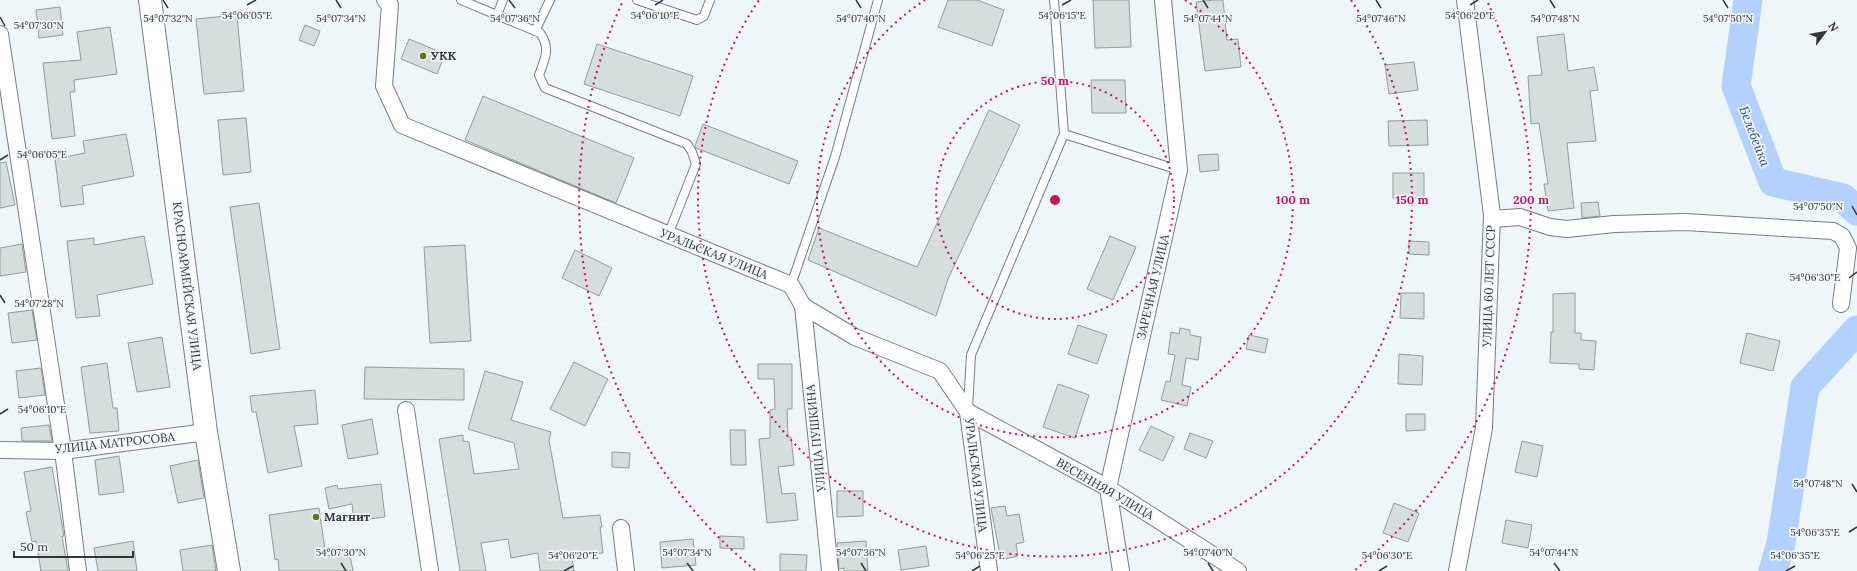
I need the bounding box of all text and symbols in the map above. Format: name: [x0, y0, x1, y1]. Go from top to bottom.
text: 54°06'05"E: [222, 9, 272, 22]
text: 54°06'10"E: [631, 9, 679, 22]
text: 54°06'15"E: [1038, 9, 1086, 22]
text: 54°06'20"E: [1445, 9, 1495, 22]
text: 54°07'32"N: [143, 12, 193, 25]
text: 54°07'34"N: [316, 12, 366, 25]
text: 54°07'36"N: [490, 12, 540, 25]
text: 54°07'40"N: [836, 12, 886, 25]
text: 54°07'44"N: [1184, 12, 1233, 25]
text: 54°07'46"N: [1356, 12, 1406, 25]
text: 54°07'48"N: [1530, 12, 1580, 25]
text: 54°07'50"N: [1703, 12, 1753, 25]
north arrow: [1805, 12, 1845, 52]
text: 54°07'30"N: [14, 19, 65, 32]
text: N: [1825, 19, 1842, 34]
place label: УКК: [431, 48, 456, 63]
marker: УКК: [418, 51, 428, 61]
text: 50 m: [1041, 73, 1069, 88]
water label: Белебейка: [1735, 104, 1774, 170]
text: 54°06'05"E: [17, 148, 67, 161]
text: 100 m: [1276, 192, 1310, 207]
text: 150 m: [1395, 192, 1429, 207]
text: 200 m: [1513, 192, 1549, 207]
centre of rings: [1048, 193, 1062, 207]
text: 54°07'50"N: [1793, 200, 1843, 213]
street label: КРАСНОАРМЕЙСКАЯ УЛИЦА: [170, 201, 205, 372]
street label: УРАЛЬСКАЯ УЛИЦА: [657, 225, 771, 282]
street label: УЛИЦА 60 ЛЕТ СССР: [1479, 225, 1498, 348]
street label: ЗАРЕЧНАЯ УЛИЦА: [1133, 232, 1172, 341]
text: 54°06'30"E: [1790, 271, 1840, 284]
text: 54°07'28"N: [14, 297, 64, 310]
street label: УЛИЦА ПУШКИНА: [802, 383, 829, 494]
text: 54°06'10"E: [18, 403, 66, 416]
street label: УРАЛЬСКАЯ УЛИЦА: [962, 416, 991, 533]
street label: УЛИЦА МАТРОСОВА: [53, 429, 176, 456]
street label: ВЕСЕННЯЯ УЛИЦА: [1054, 454, 1157, 523]
text: 54°07'48"N: [1793, 477, 1843, 490]
place label: Магнит: [324, 509, 371, 524]
marker: Магнит: [311, 512, 321, 522]
text: 54°06'35"E: [1790, 526, 1840, 539]
scale bar: [14, 533, 133, 559]
text: 50 m: [20, 539, 48, 554]
text: 54°07'30"N: [316, 546, 367, 559]
text: 54°07'34"N: [662, 546, 712, 559]
text: 54°07'36"N: [836, 546, 886, 559]
text: 54°07'40"N: [1183, 546, 1233, 559]
text: 54°07'44"N: [1530, 546, 1579, 559]
text: 54°06'20"E: [548, 549, 598, 562]
text: 54°06'25"E: [955, 549, 1005, 562]
text: 54°06'30"E: [1362, 549, 1412, 562]
text: 54°06'35"E: [1770, 549, 1820, 562]

